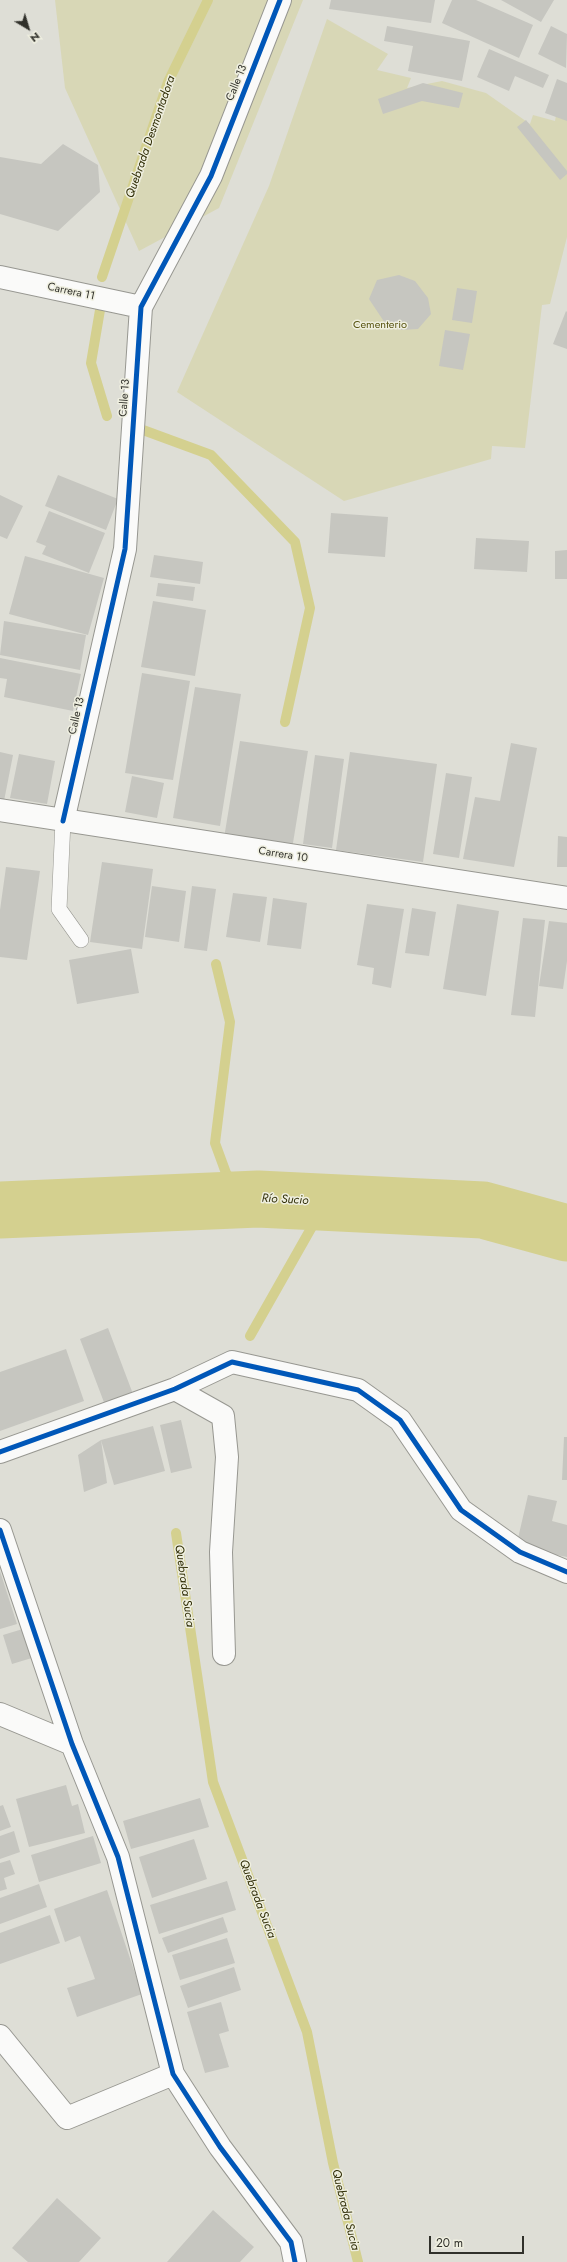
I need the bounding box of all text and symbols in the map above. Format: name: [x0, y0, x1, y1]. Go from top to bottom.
north arrow: [8, 8, 48, 48]
text: N: [27, 28, 44, 46]
street label: Calle 13: [224, 63, 250, 103]
water label: Quebrada Desmontadora: [123, 74, 179, 200]
street label: Carrera 11: [46, 281, 96, 303]
park label: Cementerio: [353, 318, 407, 332]
street label: Calle 13: [117, 379, 133, 417]
street label: Calle 13: [66, 696, 88, 736]
street label: Carrera 10: [257, 845, 309, 865]
water label: Río Sucio: [261, 1192, 309, 1208]
water label: Quebrada Sucia: [171, 1544, 197, 1628]
water label: Quebrada Sucia: [235, 1858, 279, 1940]
water label: Quebrada Sucia: [328, 2168, 362, 2252]
scale bar: [431, 2228, 526, 2254]
text: 20 m: [436, 2234, 463, 2252]

